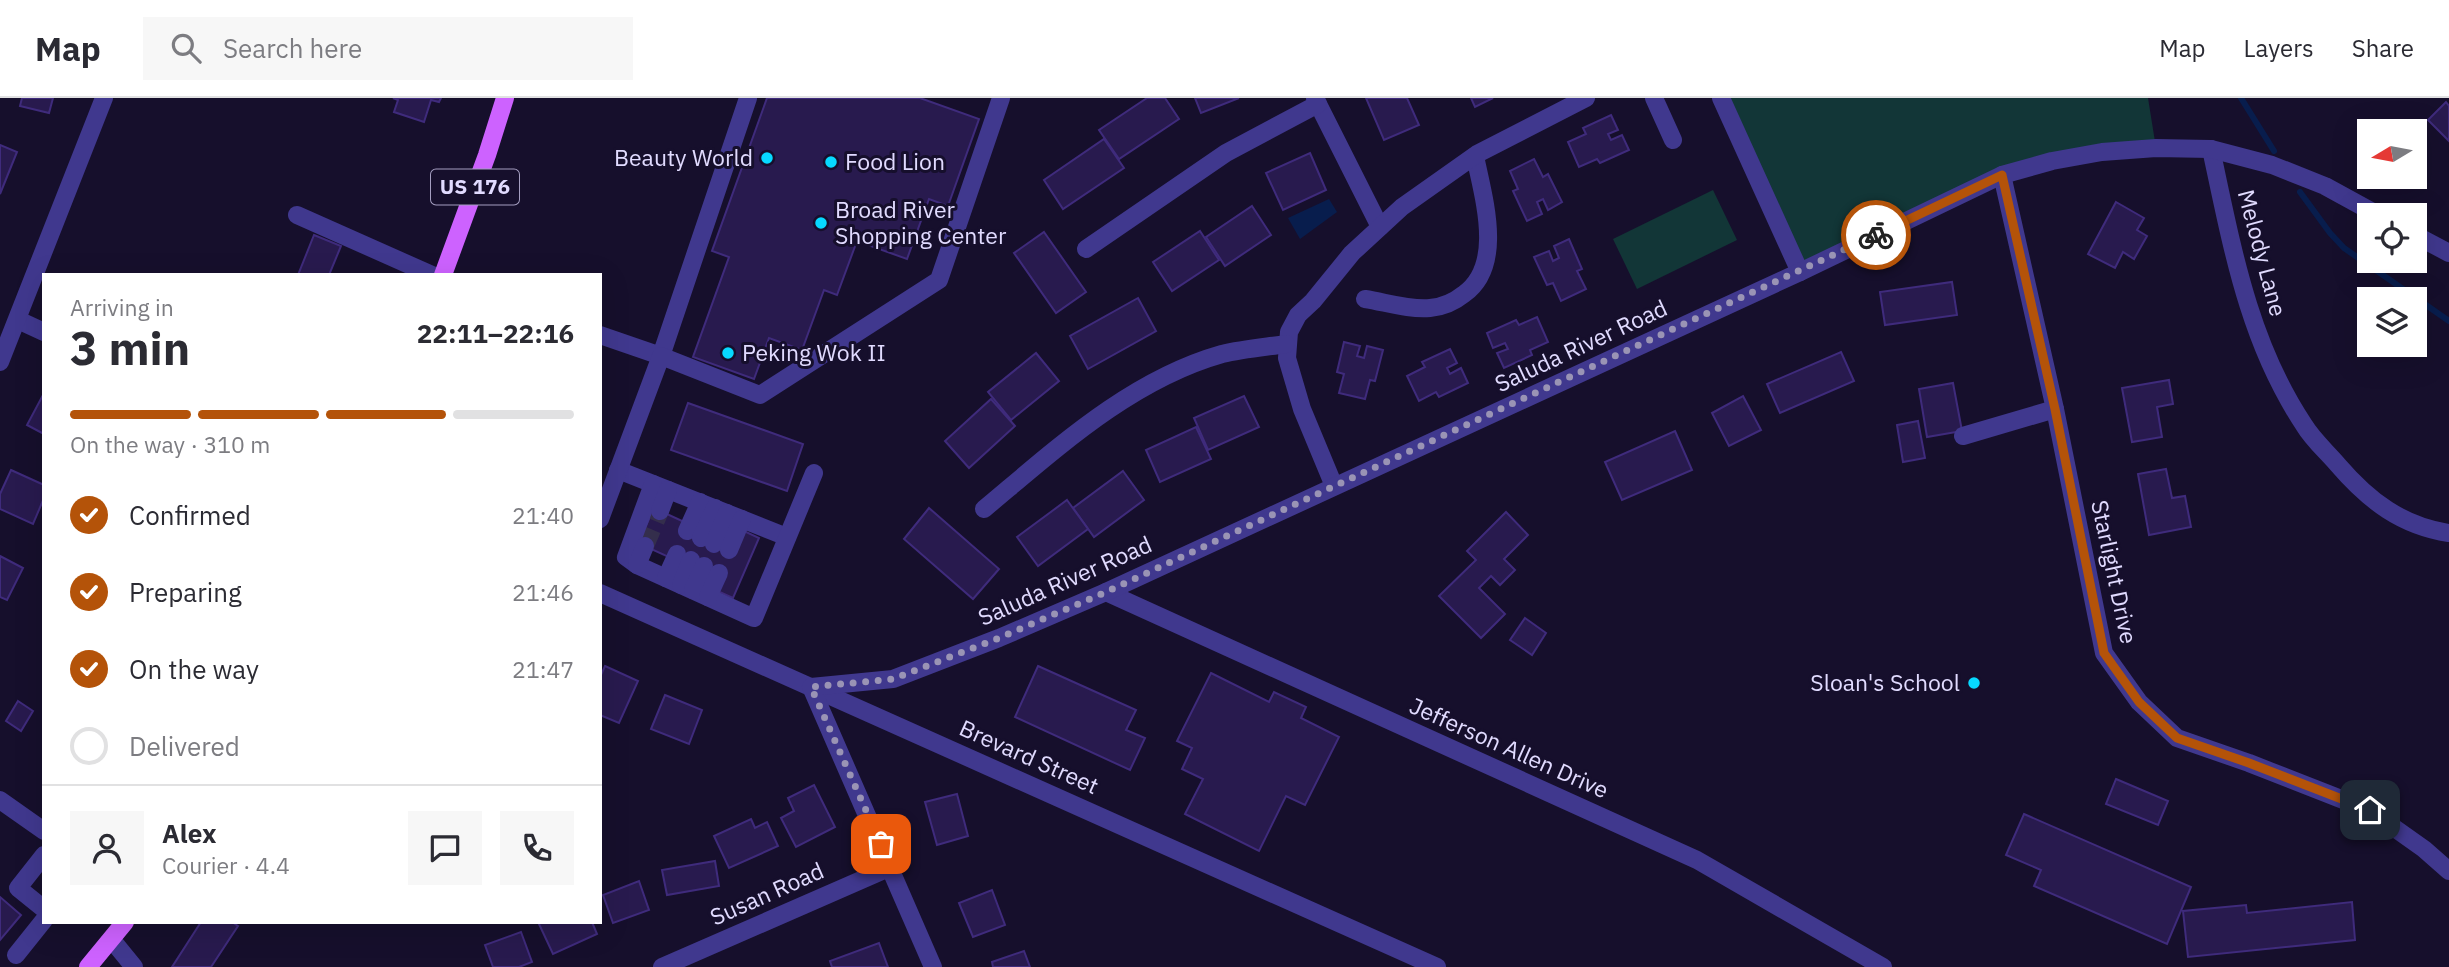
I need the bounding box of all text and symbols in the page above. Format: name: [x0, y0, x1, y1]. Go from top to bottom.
search box: [143, 17, 633, 80]
text: Map: [35, 27, 101, 70]
icon: search: [167, 29, 205, 67]
text: Search here: [223, 31, 362, 65]
text: Map: [2159, 32, 2206, 64]
text: Layers: [2244, 32, 2314, 64]
text: Share: [2352, 32, 2414, 64]
north arrow: [2357, 119, 2427, 189]
map controls: [2357, 119, 2427, 357]
place label: Beauty World: [614, 142, 753, 172]
place label: Food Lion: [845, 146, 945, 176]
marker: Beauty World: [759, 150, 775, 166]
marker: Food Lion: [823, 154, 839, 170]
road number: US 176: [431, 170, 519, 204]
street label: Melody Lane: [2232, 186, 2294, 319]
place label: Broad River Shopping Center: [835, 194, 1007, 250]
courier: [1841, 200, 1911, 270]
button: locate: [2357, 203, 2427, 273]
marker: Broad River Shopping Center: [813, 215, 829, 231]
icon: bike: [1857, 216, 1895, 254]
button: layers: [2357, 287, 2427, 357]
text: Arriving in: [70, 292, 174, 322]
street label: Saluda River Road: [1489, 292, 1672, 398]
text: 22:11–22:16: [417, 316, 574, 350]
text: 3 min: [70, 318, 190, 378]
place label: Peking Wok II: [742, 337, 886, 367]
marker: Peking Wok II: [720, 345, 736, 361]
text: On the way · 310 m: [70, 429, 270, 459]
icon: check: [70, 496, 108, 534]
street label: Starlight Drive: [2085, 497, 2145, 646]
text: Confirmed: [129, 498, 251, 532]
text: 21:40: [512, 500, 574, 530]
street label: Saluda River Road: [973, 528, 1156, 632]
icon: check: [70, 573, 108, 611]
text: Preparing: [129, 575, 242, 609]
text: 21:46: [512, 577, 574, 607]
icon: check: [70, 650, 108, 688]
text: On the way: [129, 652, 259, 686]
text: 21:47: [512, 654, 574, 684]
place label: Sloan's School: [1810, 667, 1960, 697]
marker: Sloan's School: [1966, 675, 1982, 691]
street label: Jefferson Allen Drive: [1405, 690, 1613, 804]
street label: Brevard Street: [955, 712, 1104, 800]
text: Delivered: [129, 729, 240, 763]
pin: [2340, 780, 2400, 840]
icon: home: [2351, 791, 2389, 829]
button: person: [70, 811, 144, 885]
button: chat: [408, 811, 482, 885]
button: phone: [500, 811, 574, 885]
pin: [851, 814, 911, 874]
text: Alex: [162, 816, 216, 850]
icon: bag: [862, 825, 900, 863]
text: Courier · 4.4: [162, 850, 290, 880]
street label: Susan Road: [705, 855, 828, 931]

